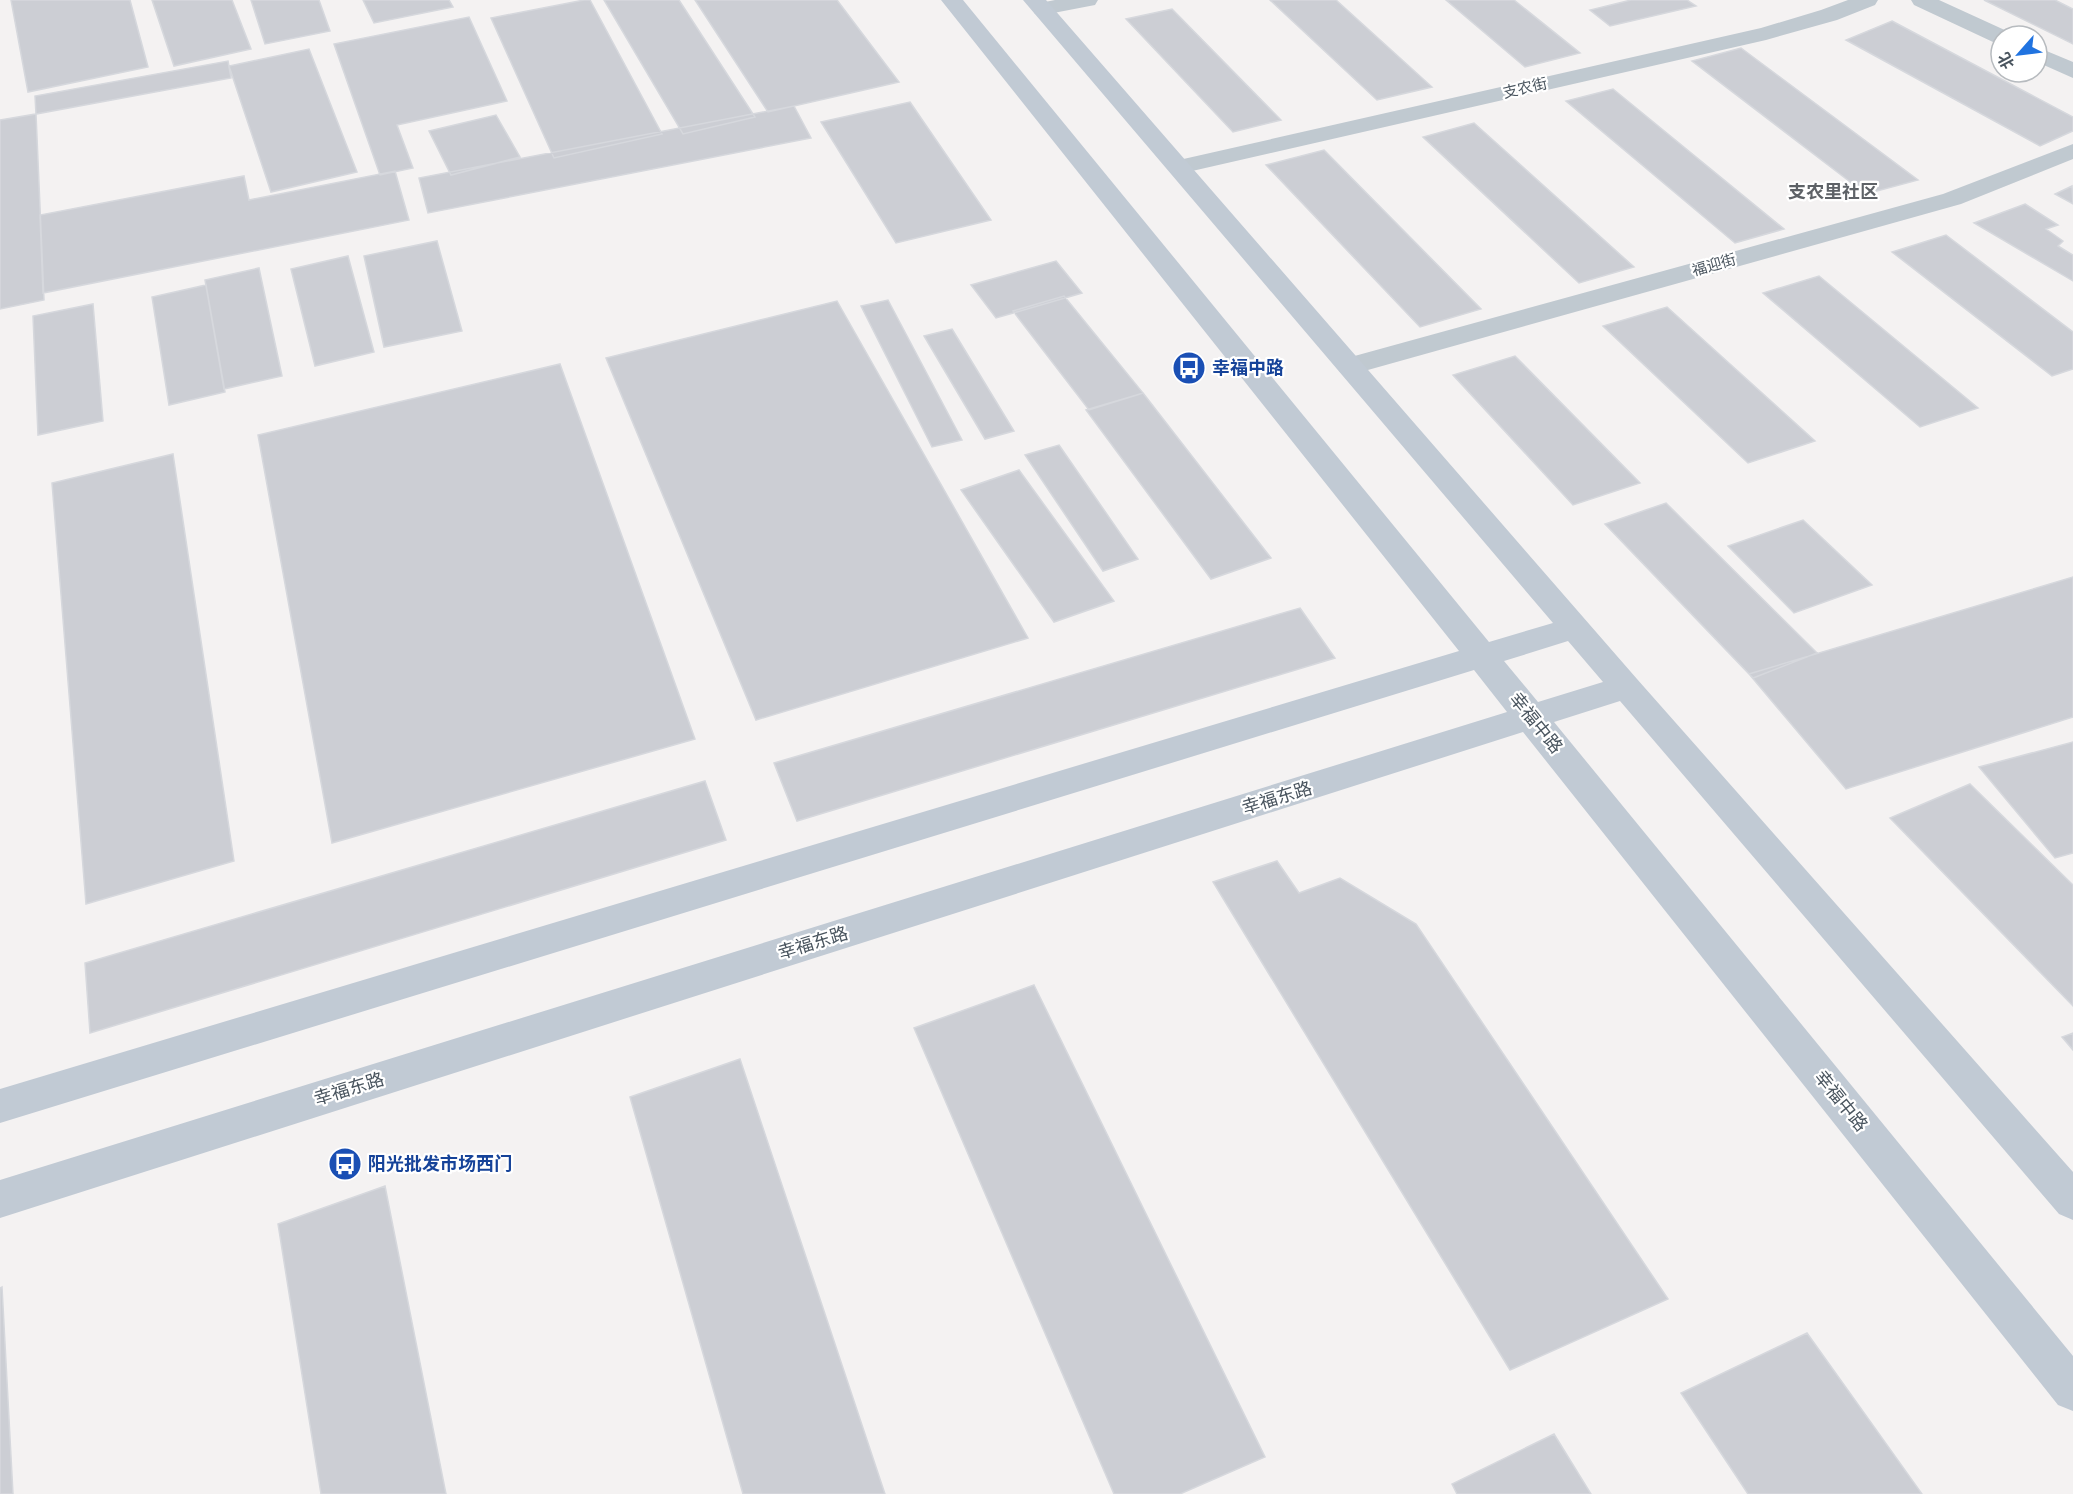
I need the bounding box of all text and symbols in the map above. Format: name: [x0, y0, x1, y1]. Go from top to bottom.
north arrow: [1989, 24, 2049, 84]
text: 北: [1994, 49, 2018, 72]
street label: 支农街: [1501, 74, 1549, 102]
district label: 支农里社区: [1788, 181, 1878, 202]
street label: 福迎街: [1690, 250, 1738, 280]
bus stop icon: 幸福中路: [1171, 350, 1207, 386]
place label: 幸福中路: [1212, 357, 1284, 378]
street label: 幸福中路: [1506, 688, 1567, 757]
street label: 幸福东路: [1239, 777, 1314, 818]
street label: 幸福东路: [775, 922, 850, 963]
street label: 幸福中路: [1811, 1066, 1872, 1135]
street label: 幸福东路: [311, 1068, 386, 1109]
bus stop icon: 阳光批发市场西门: [327, 1146, 363, 1182]
place label: 阳光批发市场西门: [368, 1153, 512, 1174]

